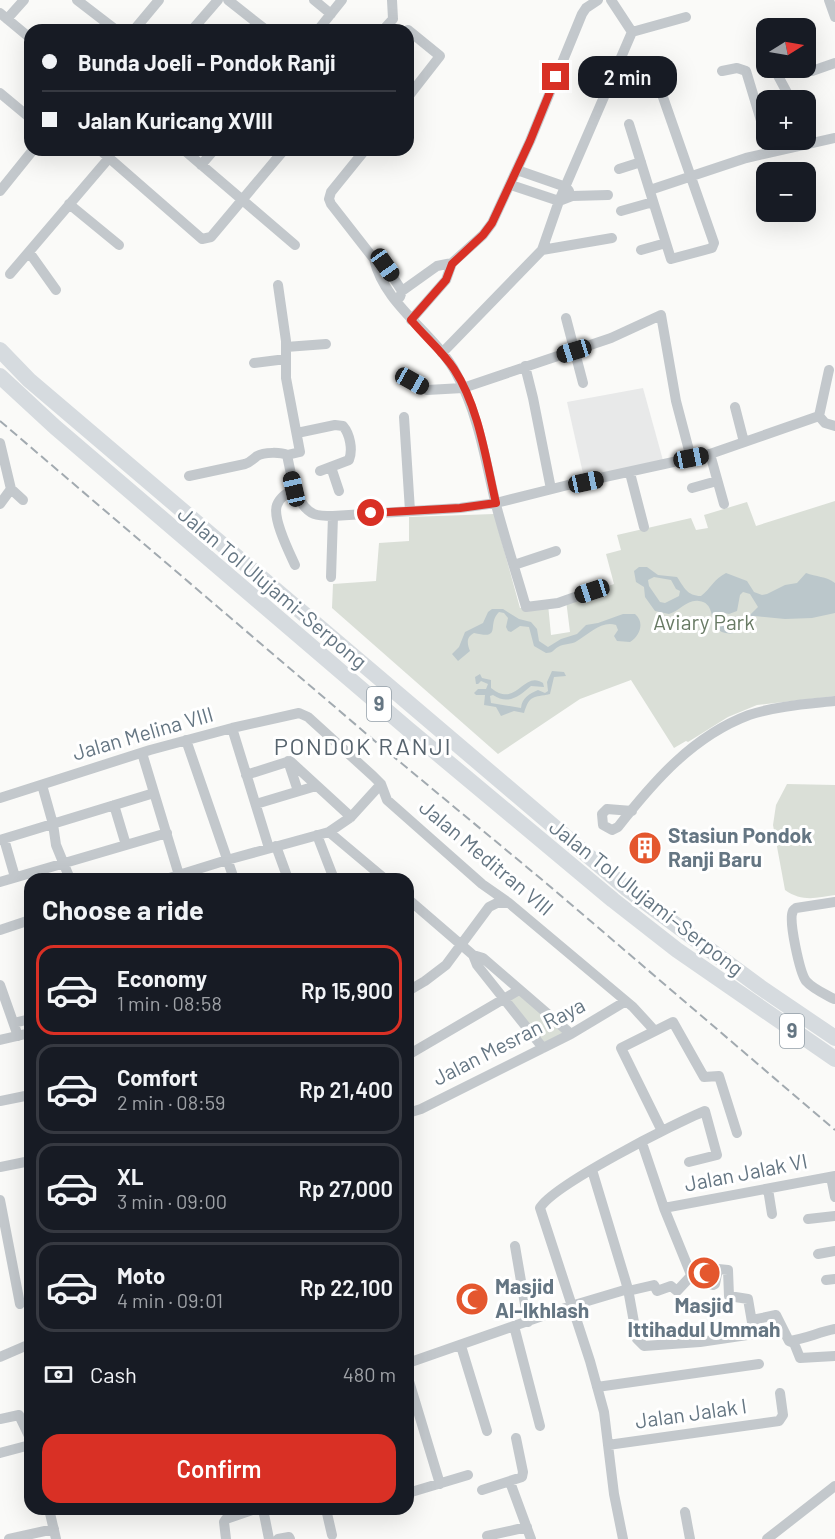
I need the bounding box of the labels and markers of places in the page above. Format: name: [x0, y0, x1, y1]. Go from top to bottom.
place label: Stasiun Pondok Ranji Baru: [668, 822, 812, 871]
building icon: Stasiun Pondok Ranji Baru: [627, 830, 663, 866]
mosque icon: Masjid Ittihadul Ummah: [686, 1255, 722, 1291]
place label: Masjid Al-Ikhlash: [495, 1273, 589, 1322]
mosque icon: Masjid Al-Ikhlash: [454, 1281, 490, 1317]
place label: Masjid Ittihadul Ummah: [628, 1292, 780, 1341]

